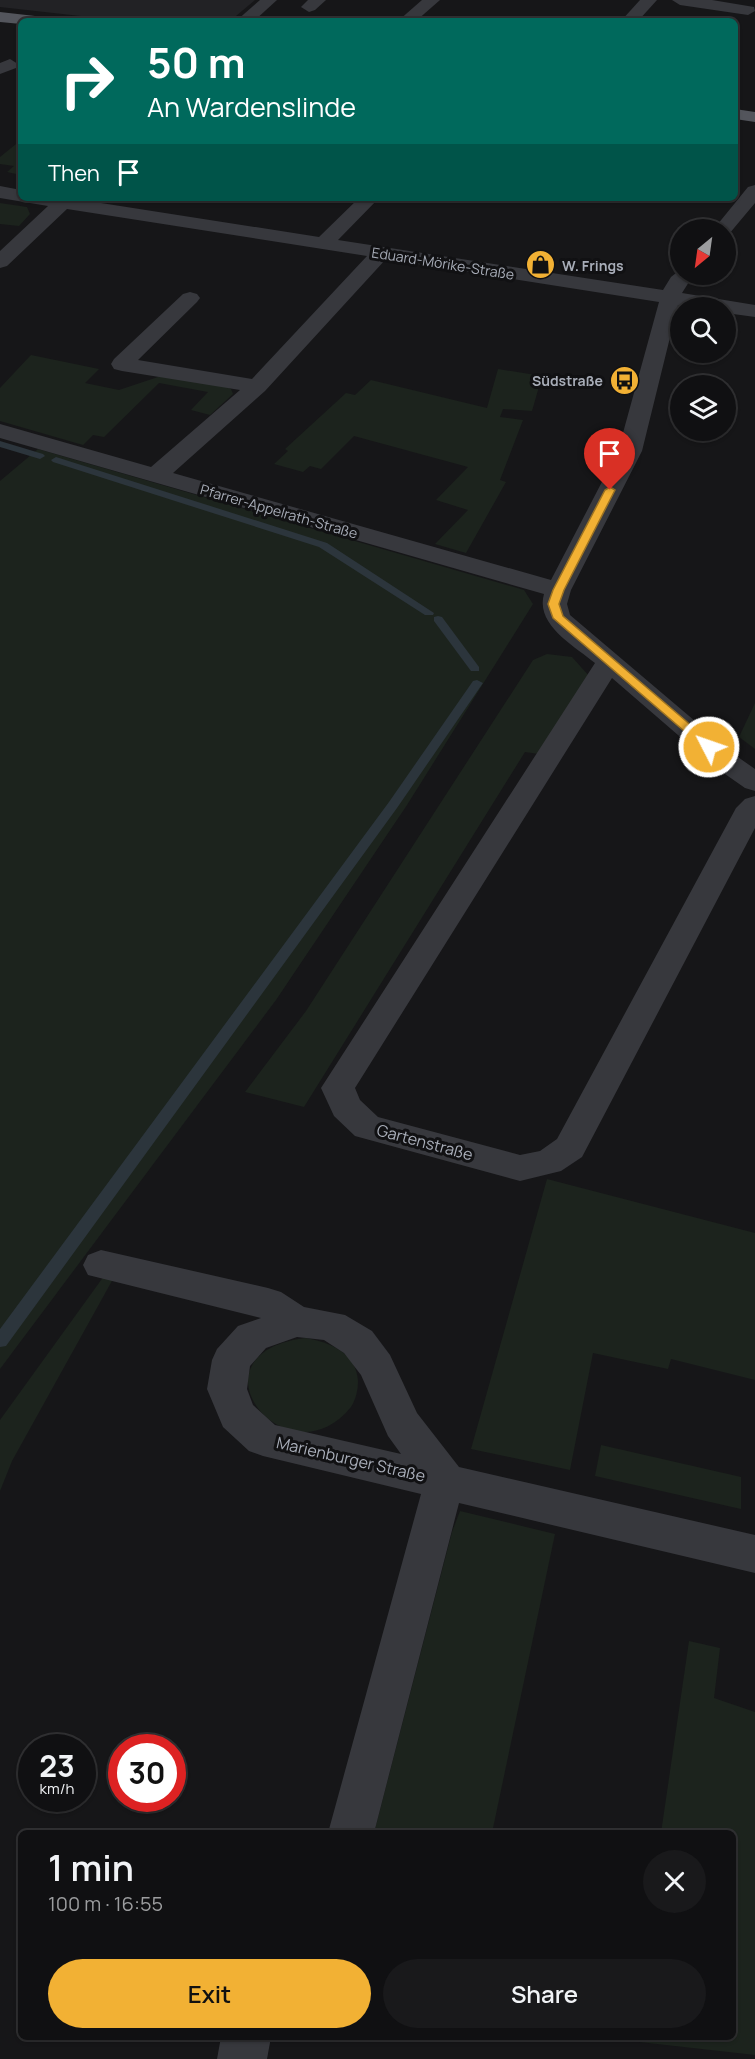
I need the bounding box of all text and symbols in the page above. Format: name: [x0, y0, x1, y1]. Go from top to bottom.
text: 50 m: [147, 33, 245, 91]
icon: right: [48, 42, 126, 120]
text: An Wardenslinde: [147, 88, 356, 125]
icon: arrive: [112, 156, 145, 189]
text: Then: [48, 158, 100, 188]
north arrow: [670, 219, 736, 285]
map controls: [670, 219, 736, 441]
street label: Eduard-Mörike-Straße: [370, 242, 516, 284]
shop icon: W. Frings: [525, 249, 557, 281]
place label: W. Frings: [562, 256, 624, 275]
button: search: [670, 297, 736, 363]
bus stop icon: Südstraße: [608, 364, 640, 396]
place label: Südstraße: [532, 371, 603, 390]
button: layers: [670, 375, 736, 441]
pin: [584, 428, 635, 490]
icon: arrive: [593, 437, 626, 470]
street label: Pfarrer-Appelrath-Straße: [198, 479, 360, 543]
position arrow: [677, 715, 741, 779]
street label: Gartenstraße: [374, 1119, 476, 1165]
street label: Marienburger Straße: [274, 1431, 428, 1487]
speed limit sign: 30: [108, 1734, 186, 1812]
text: 23: [39, 1745, 75, 1786]
text: km/h: [40, 1778, 74, 1799]
text: 1 min: [48, 1843, 134, 1892]
button: close: [643, 1850, 706, 1913]
text: 100 m · 16:55: [48, 1890, 163, 1917]
button: Exit: [48, 1959, 371, 2028]
button: Share: [383, 1959, 706, 2028]

